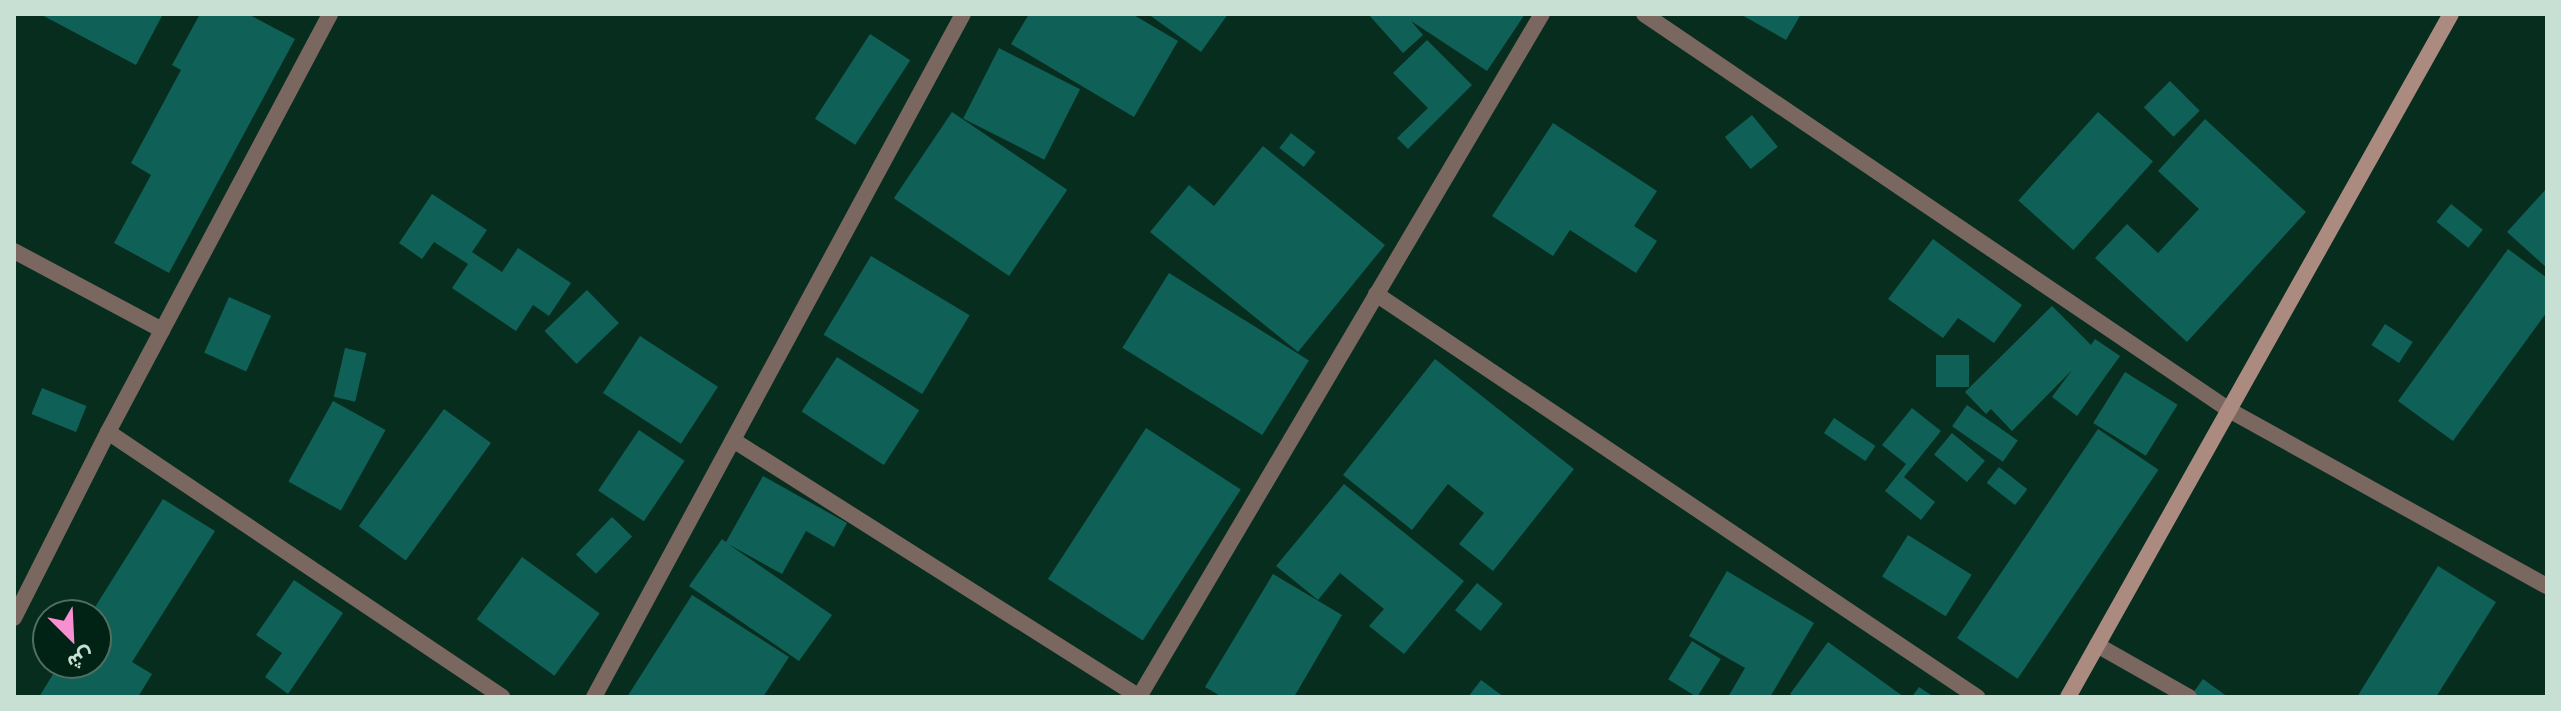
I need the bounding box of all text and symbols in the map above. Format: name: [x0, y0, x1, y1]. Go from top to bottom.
north arrow: [32, 599, 112, 679]
text: ش: [63, 640, 100, 679]

